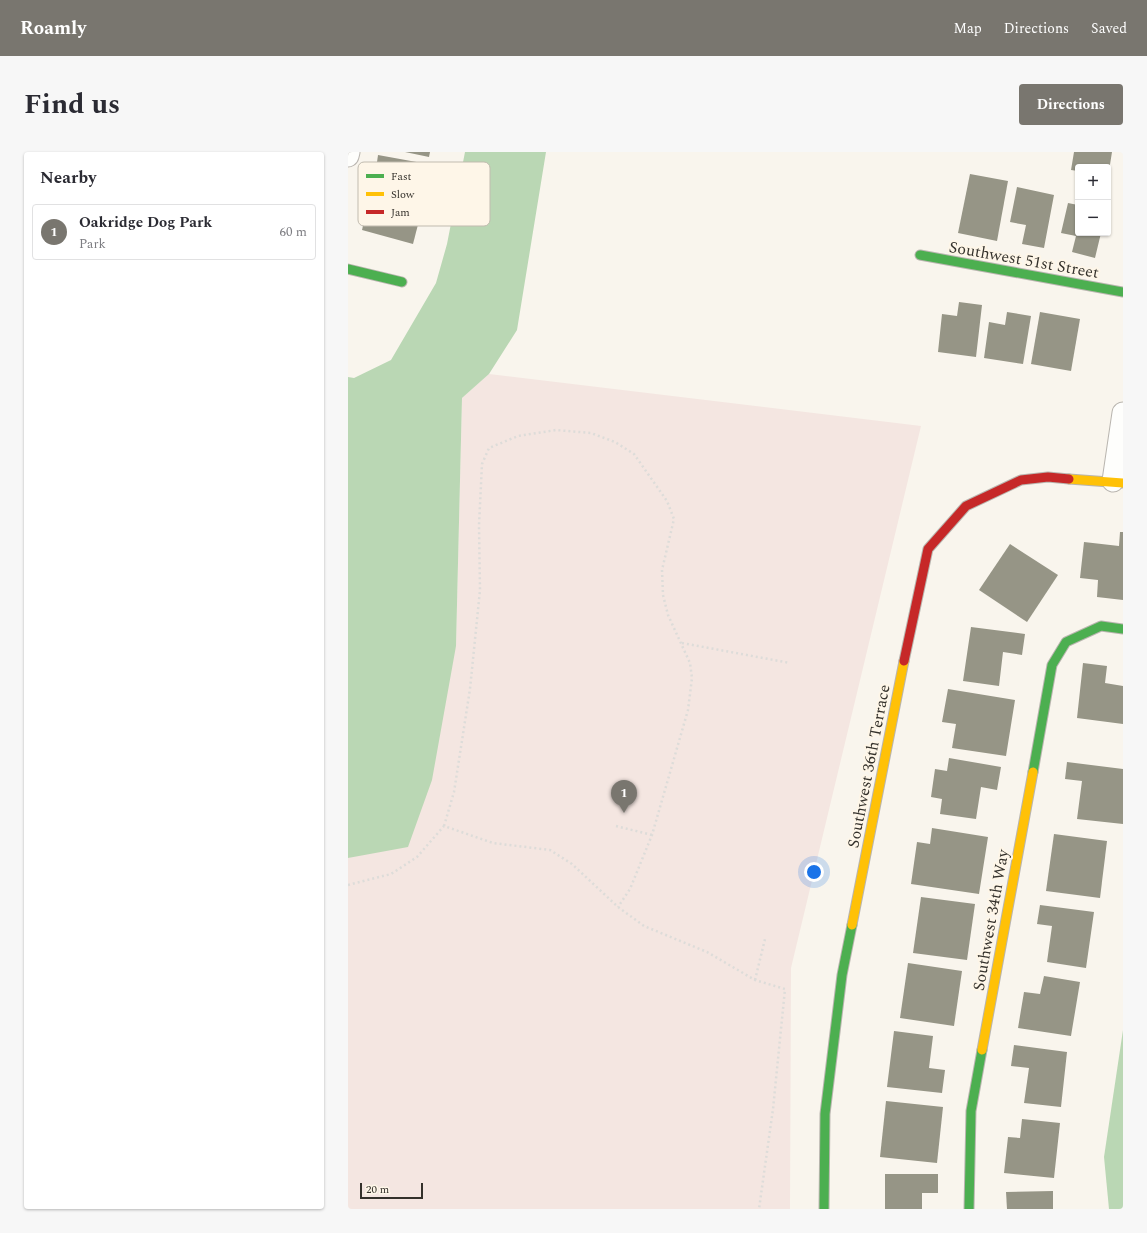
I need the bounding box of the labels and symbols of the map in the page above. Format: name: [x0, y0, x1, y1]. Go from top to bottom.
legend: [358, 162, 490, 226]
text: Fast: [391, 168, 412, 185]
text: Slow: [391, 186, 415, 203]
text: Jam: [391, 204, 410, 221]
street label: Southwest 51st Street: [947, 235, 1101, 285]
street label: Southwest 36th Terrace: [841, 682, 897, 850]
pin: 1: [611, 780, 637, 813]
street label: Southwest 34th Way: [967, 846, 1015, 993]
your location: [804, 862, 824, 882]
scale bar: [360, 1181, 423, 1200]

